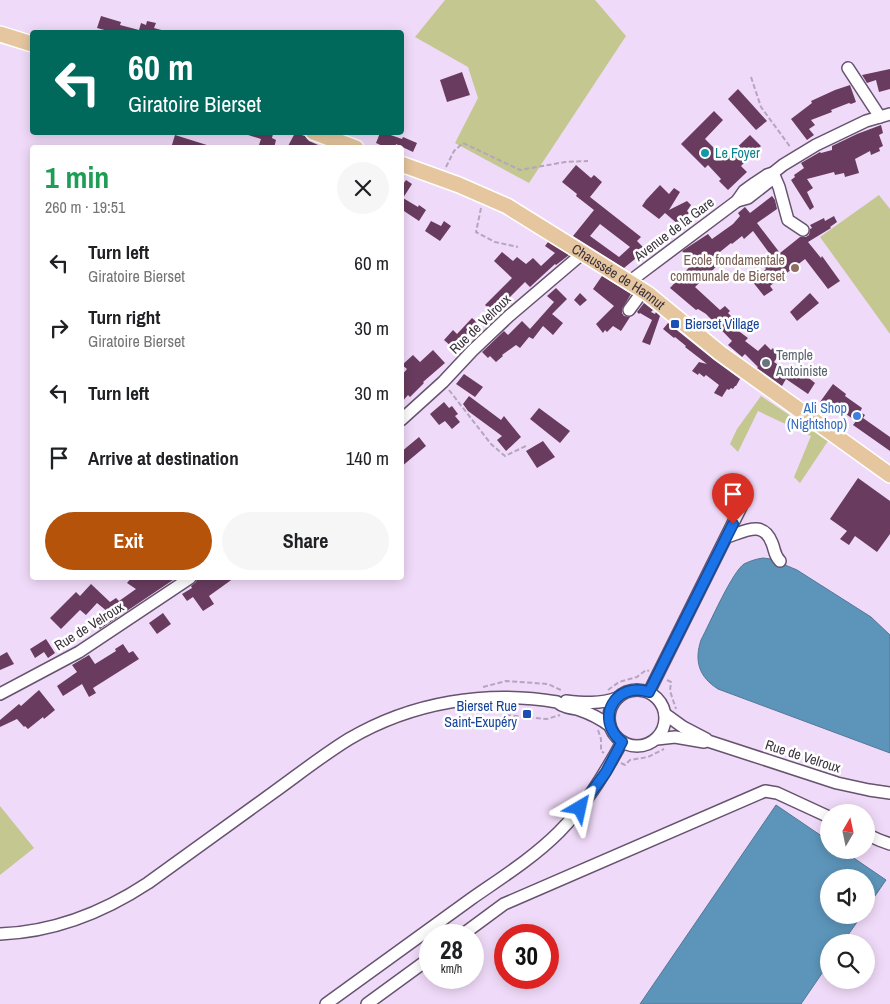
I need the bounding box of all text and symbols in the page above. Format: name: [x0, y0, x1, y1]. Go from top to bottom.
text: 60 m: [128, 44, 193, 91]
icon: left: [45, 50, 110, 115]
text: Giratoire Bierset: [128, 89, 261, 119]
place label: Le Foyer: [715, 144, 760, 162]
marker: Le Foyer: [699, 147, 711, 159]
text: 1 min: [45, 157, 109, 197]
button: close: [337, 162, 389, 214]
street label: Avenue de la Gare: [630, 193, 718, 266]
text: 260 m · 19:51: [45, 196, 125, 218]
text: Turn left: [88, 239, 149, 265]
street label: Chaussée de Hannut: [568, 240, 669, 313]
icon: left: [45, 249, 73, 277]
text: 60 m: [354, 250, 389, 276]
place label: Ecole fondamentale communale de Bierset: [670, 251, 785, 285]
marker: Ecole fondamentale communale de Bierset: [789, 262, 801, 274]
text: Giratoire Bierset: [88, 265, 185, 287]
street label: Rue de Velroux: [446, 290, 515, 358]
text: Turn right: [88, 304, 160, 330]
icon: right: [45, 314, 73, 342]
text: 30 m: [354, 315, 389, 341]
place label: Bierset Village: [685, 315, 759, 333]
marker: Bierset Village: [669, 318, 681, 330]
text: Giratoire Bierset: [88, 330, 185, 352]
place label: Temple Antoiniste: [775, 346, 828, 380]
marker: Temple Antoiniste: [760, 357, 772, 369]
icon: left: [45, 379, 73, 407]
text: Turn left: [88, 380, 149, 406]
text: 30 m: [354, 380, 389, 406]
place label: Ali Shop (Nightshop): [787, 399, 847, 433]
marker: Ali Shop (Nightshop): [851, 410, 863, 422]
icon: arrive: [45, 444, 73, 472]
text: Arrive at destination: [88, 445, 239, 471]
text: 140 m: [346, 445, 389, 471]
pin: [712, 473, 754, 524]
icon: arrive: [719, 480, 747, 508]
button: Exit: [45, 512, 212, 570]
button: Share: [222, 512, 389, 570]
street label: Rue de Velroux: [51, 597, 127, 654]
place label: Bierset Rue Saint-Exupéry: [444, 697, 517, 731]
marker: Bierset Rue Saint-Exupéry: [521, 708, 533, 720]
street label: Rue de Velroux: [763, 735, 843, 777]
position arrow: [553, 781, 605, 833]
north arrow: [820, 804, 875, 859]
map controls: [820, 804, 875, 989]
button: sound: [820, 869, 875, 924]
speed limit sign: 30: [494, 924, 559, 989]
text: 28: [440, 933, 463, 967]
button: search: [820, 934, 875, 989]
text: km/h: [441, 961, 462, 977]

